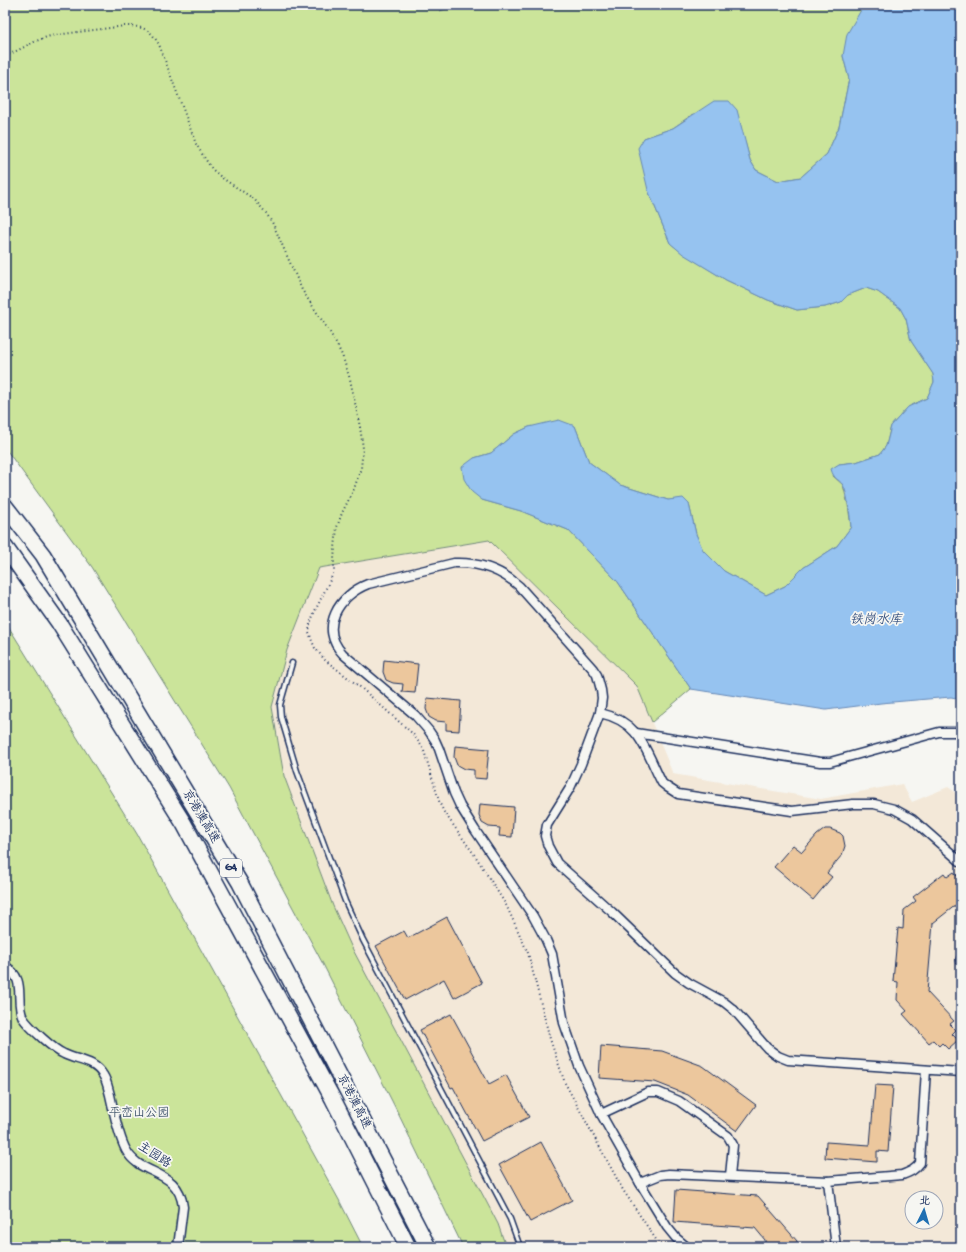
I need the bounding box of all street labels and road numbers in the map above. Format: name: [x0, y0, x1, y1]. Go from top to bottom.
street label: 京港澳高速: [179, 787, 223, 846]
road number: G4: [220, 859, 242, 877]
street label: 京港澳高速: [333, 1071, 375, 1132]
street label: 主园路: [135, 1139, 173, 1172]

